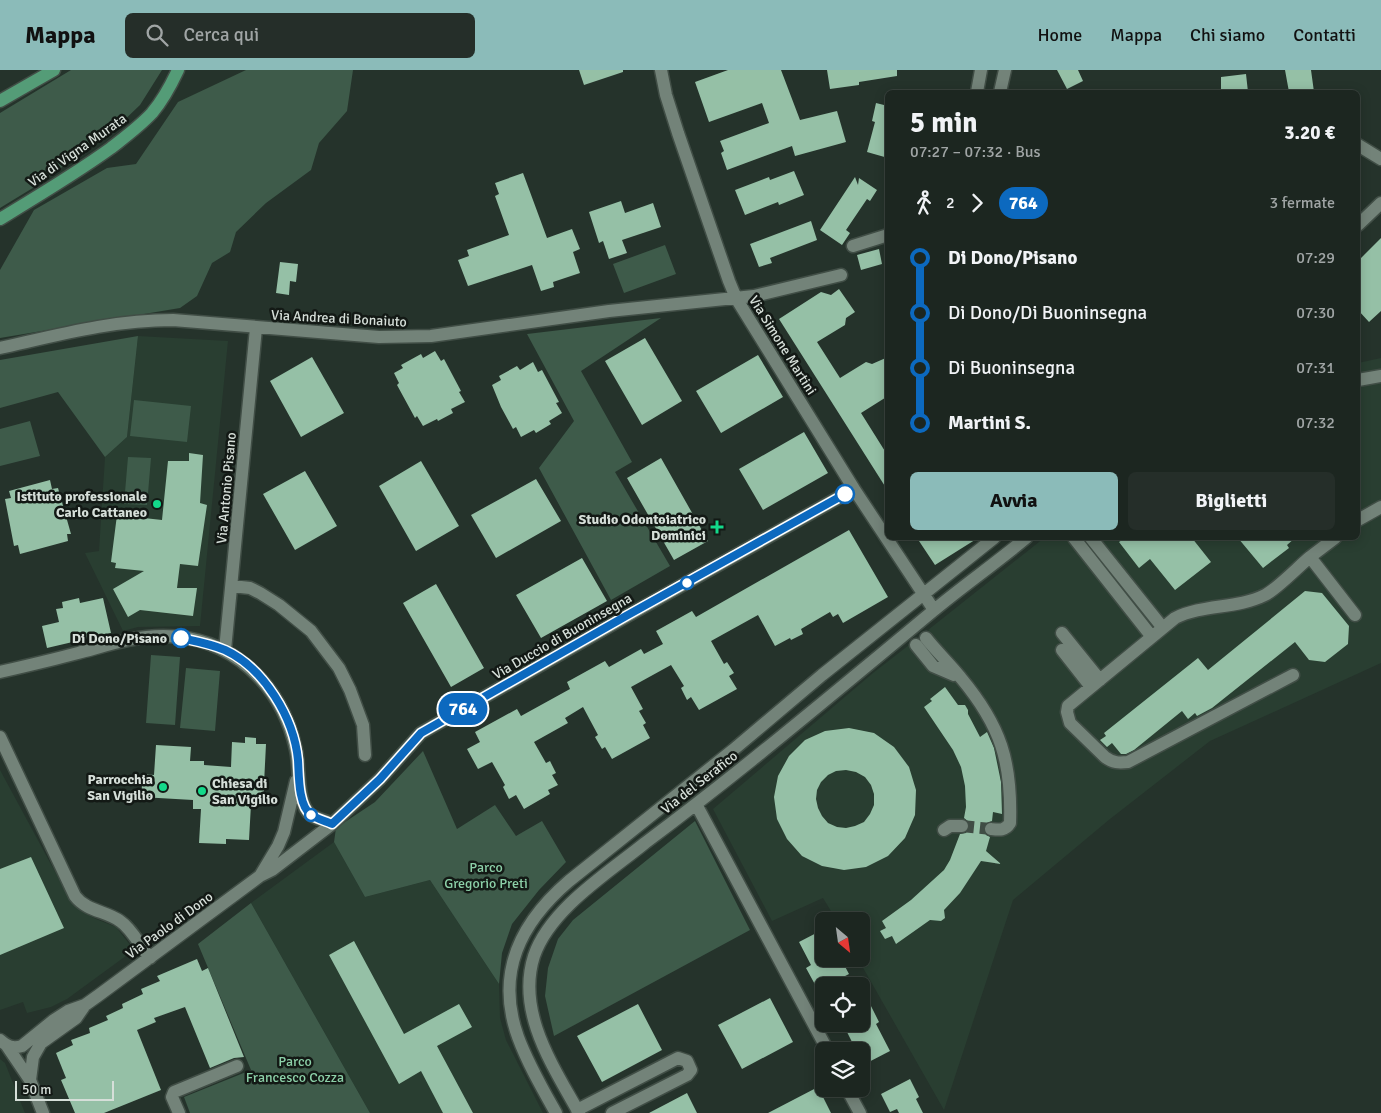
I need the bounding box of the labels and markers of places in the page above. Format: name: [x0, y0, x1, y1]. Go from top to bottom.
unlabelled marker: [835, 484, 855, 504]
place label: Istituto professionale Carlo Cattaneo: [16, 488, 147, 521]
marker: Istituto professionale Carlo Cattaneo: [151, 498, 163, 510]
place label: Studio Odontoiatrico Dominici: [579, 511, 706, 544]
marker: Studio Odontoiatrico Dominici: [710, 520, 724, 534]
unlabelled marker: [680, 576, 694, 590]
marker: Di Dono/Pisano: [171, 628, 191, 648]
place label: Di Dono/Pisano: [72, 630, 167, 647]
place label: Parrocchia San Vigilio: [87, 771, 153, 804]
place label: Chiesa di San Vigilio: [212, 775, 278, 808]
marker: Parrocchia San Vigilio: [157, 781, 169, 793]
marker: Chiesa di San Vigilio: [196, 785, 208, 797]
unlabelled marker: [304, 808, 318, 822]

